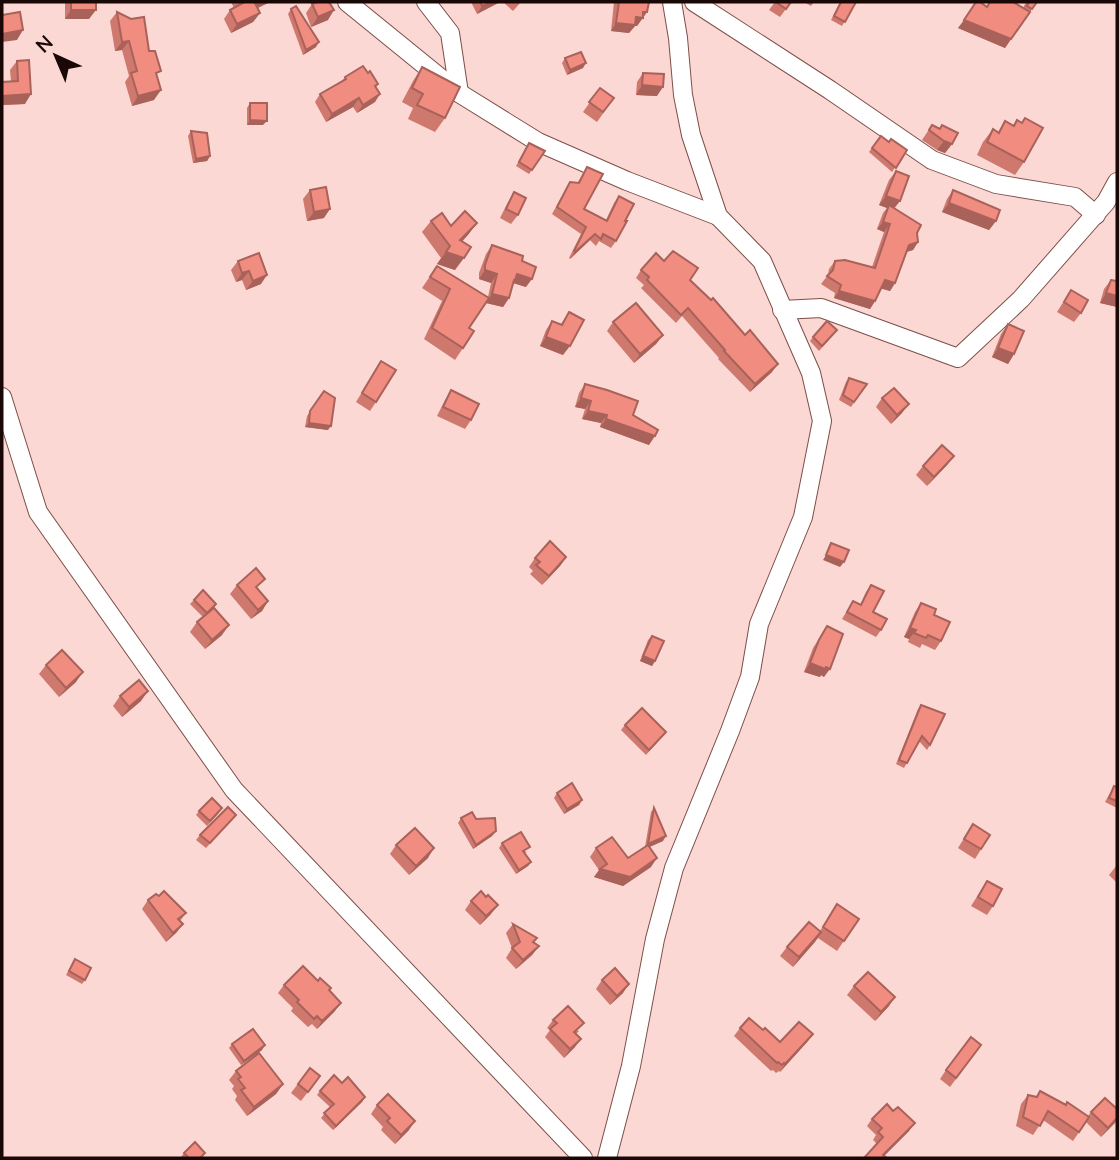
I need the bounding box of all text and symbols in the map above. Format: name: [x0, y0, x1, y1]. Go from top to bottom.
north arrow: [21, 21, 91, 91]
text: N: [31, 30, 57, 57]

